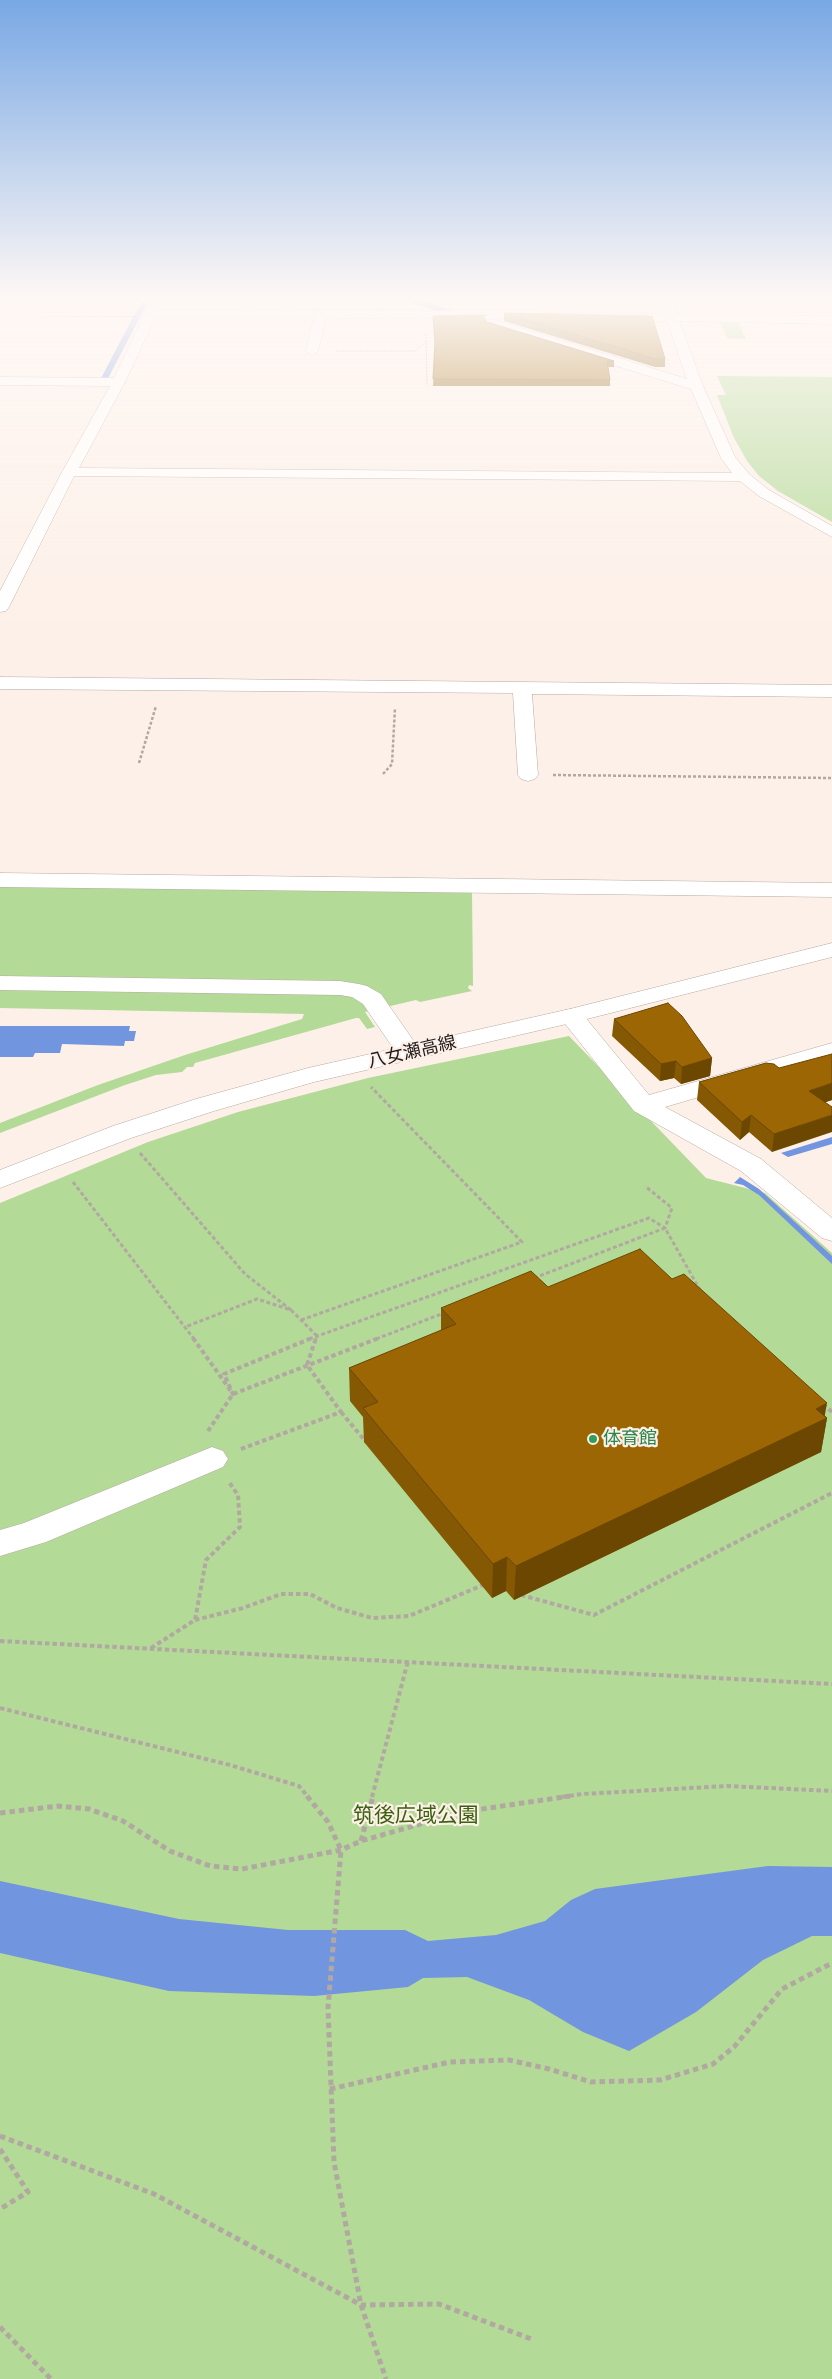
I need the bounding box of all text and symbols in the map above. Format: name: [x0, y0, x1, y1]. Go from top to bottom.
street label: 八女瀬高線: [366, 1031, 458, 1073]
place label: 体育館: [603, 1428, 657, 1450]
marker: 体育館: [587, 1433, 599, 1445]
park label: 筑後広域公園: [353, 1803, 479, 1829]

